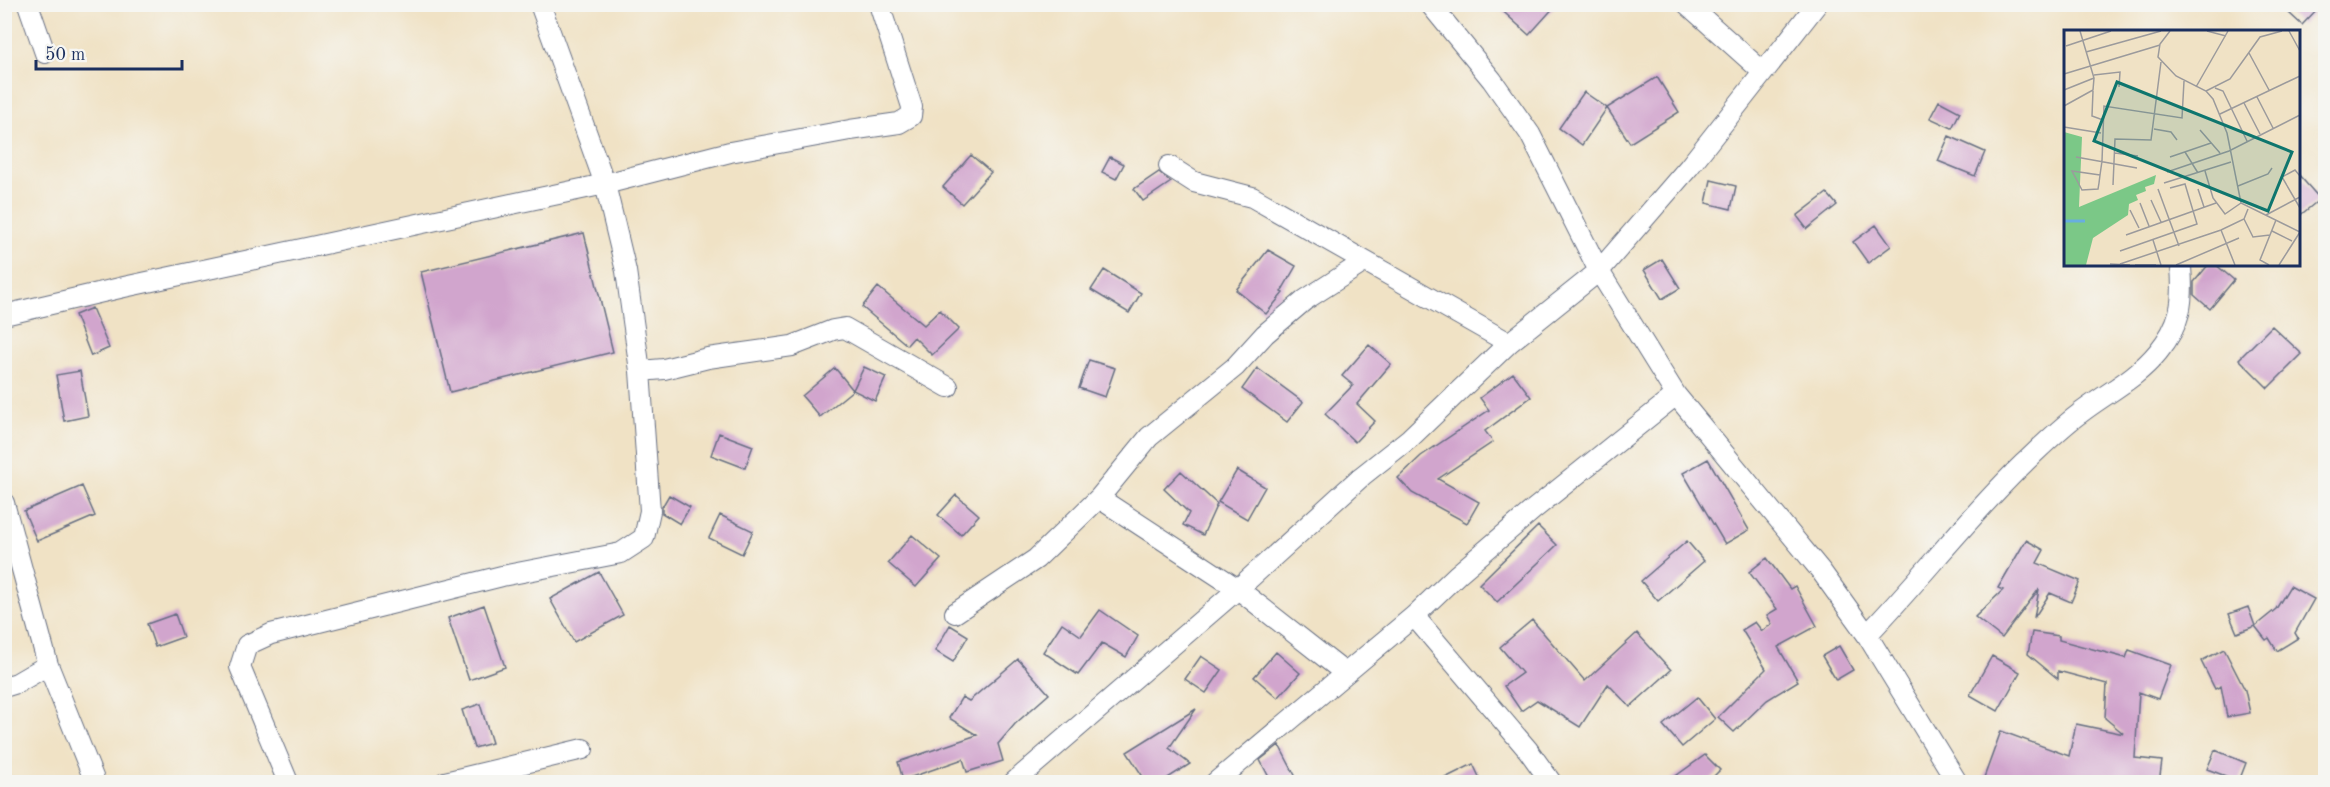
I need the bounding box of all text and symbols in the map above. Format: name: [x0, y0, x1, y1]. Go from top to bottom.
inset map: [2064, 30, 2300, 266]
scale bar: [36, 33, 182, 71]
text: 50 m: [45, 46, 85, 64]

